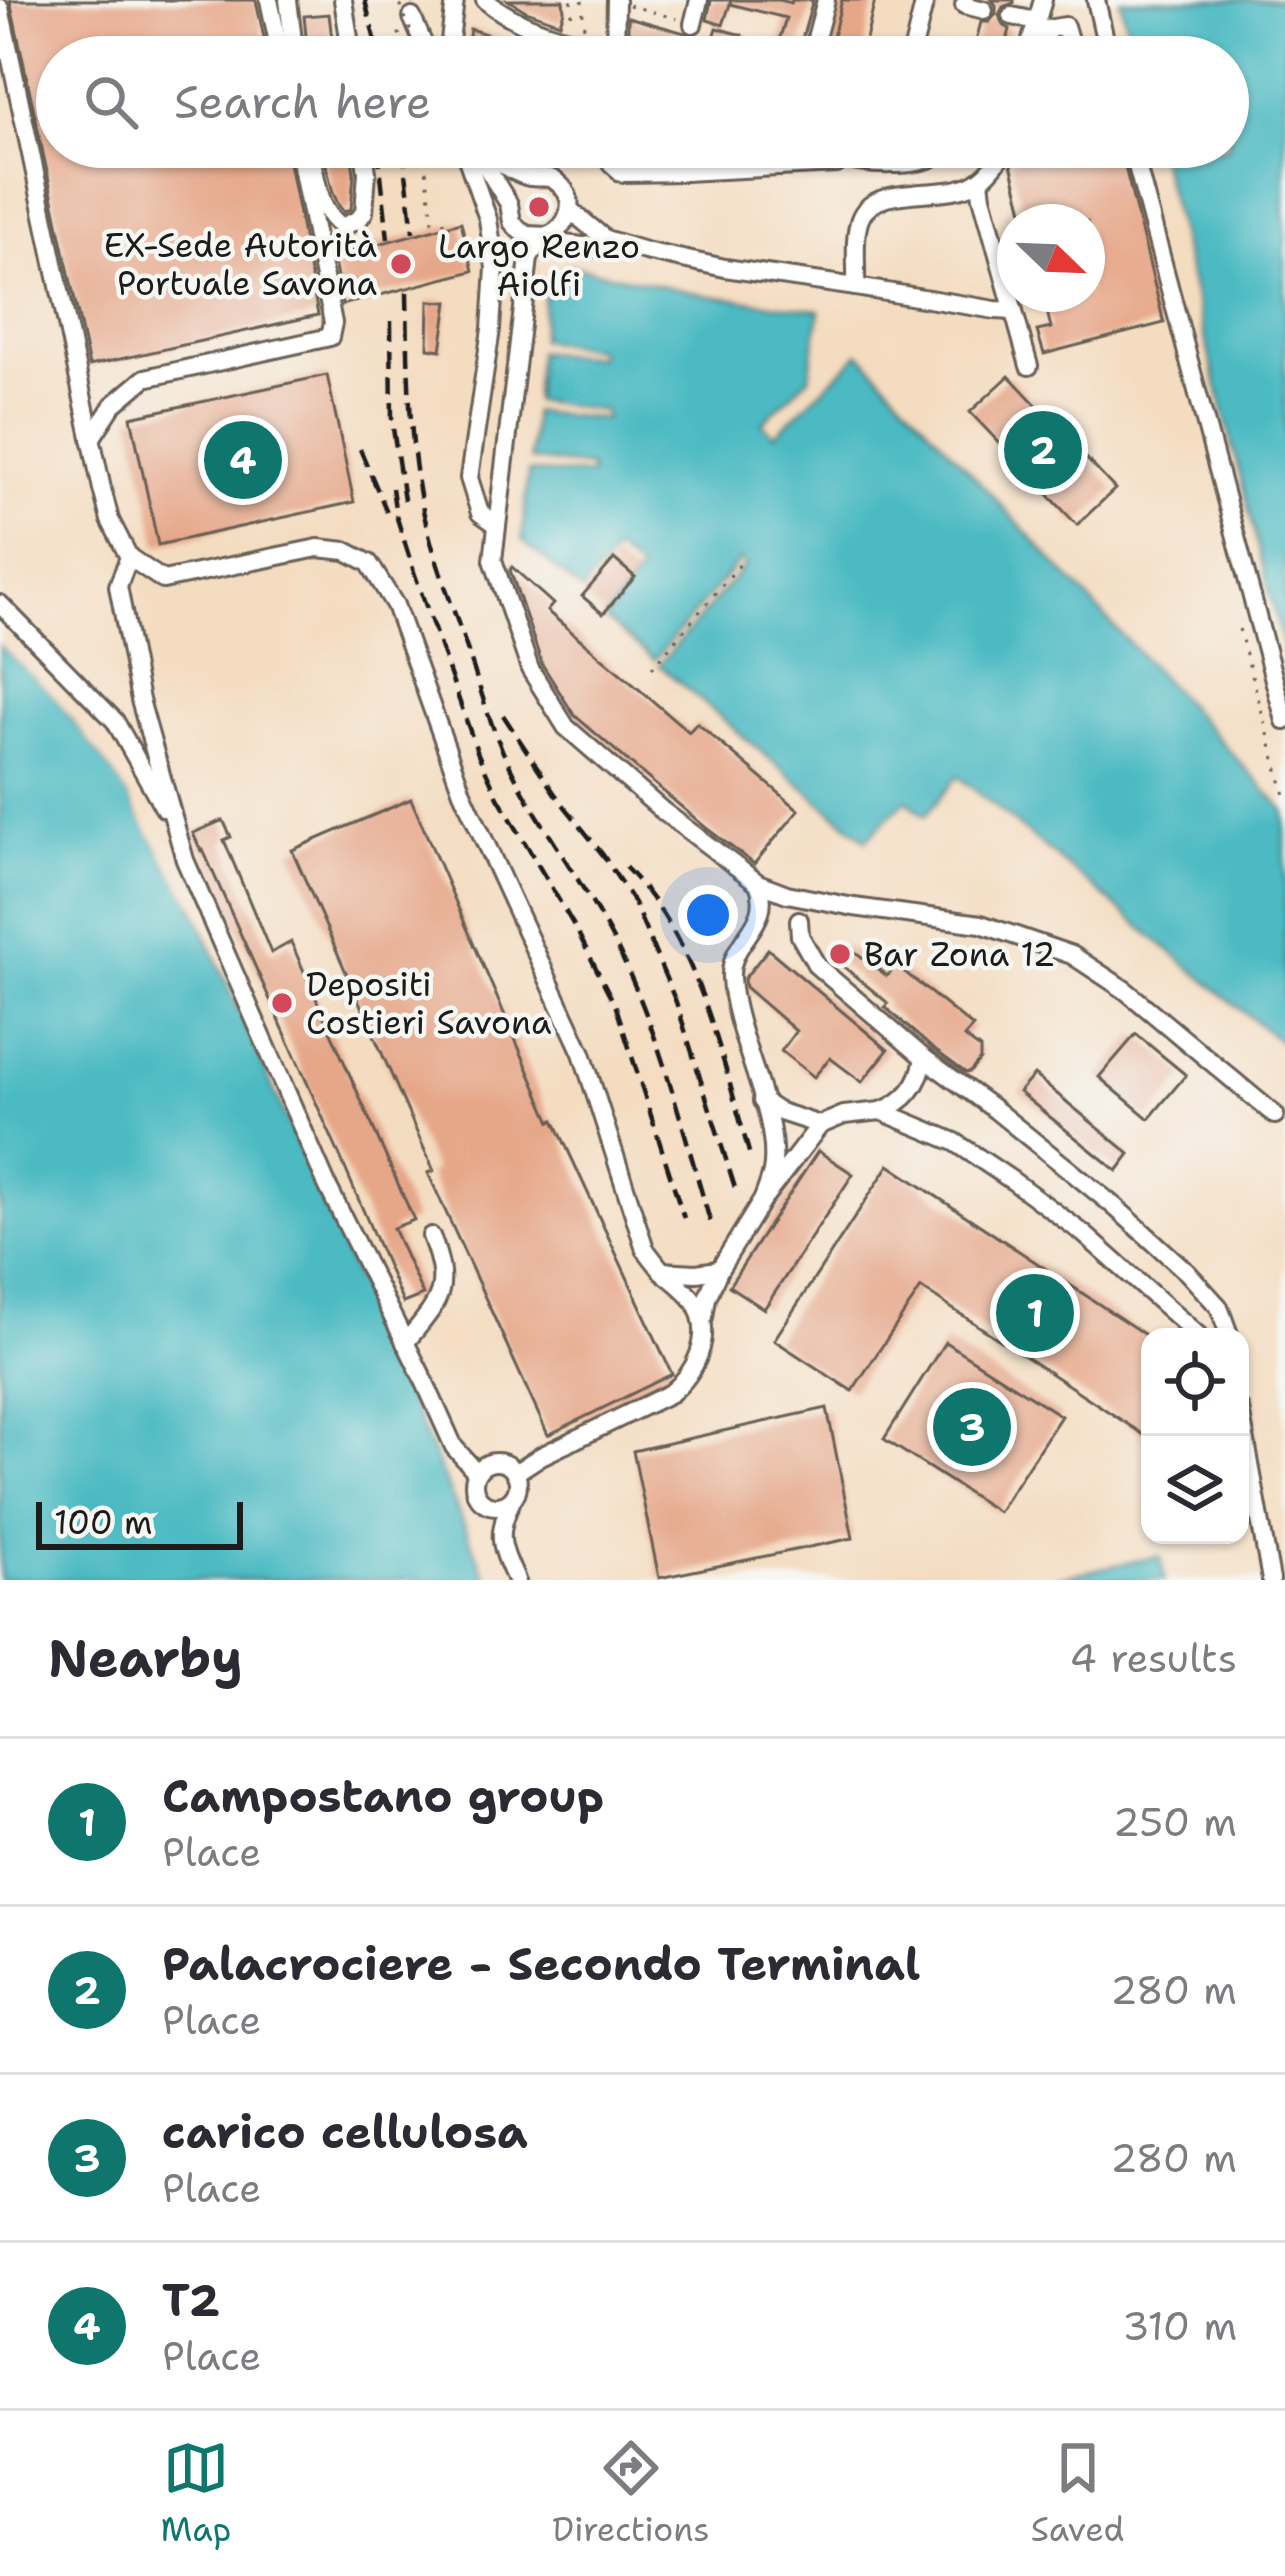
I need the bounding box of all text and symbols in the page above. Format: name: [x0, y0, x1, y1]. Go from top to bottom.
search box: [36, 36, 1249, 168]
icon: search: [78, 69, 144, 135]
text: Search here: [174, 72, 431, 132]
marker: Largo Renzo Aiolfi: [526, 194, 552, 220]
north arrow: [997, 204, 1105, 312]
place label: EX-Sede Autorità Portuale Savona: [104, 223, 377, 306]
place label: Largo Renzo Aiolfi: [438, 224, 640, 307]
marker: EX-Sede Autorità Portuale Savona: [388, 251, 414, 277]
pin: 2: [1004, 405, 1082, 495]
pin: 4: [204, 415, 282, 505]
your location: [678, 885, 738, 945]
place label: Bar Zona 12: [864, 932, 1056, 977]
marker: Bar Zona 12: [827, 941, 853, 967]
place label: Depositi Costieri Savona: [306, 962, 552, 1045]
marker: Depositi Costieri Savona: [269, 990, 295, 1016]
pin: 1: [996, 1268, 1074, 1358]
map controls: [1141, 1328, 1249, 1544]
button: locate: [1141, 1328, 1249, 1436]
pin: 3: [933, 1382, 1011, 1472]
button: layers: [1141, 1436, 1249, 1544]
scale bar: [36, 1496, 243, 1549]
text: 100 m: [54, 1500, 153, 1545]
text: Nearby: [48, 1624, 243, 1692]
text: 4 results: [1070, 1632, 1237, 1684]
text: Campostano group: [162, 1766, 604, 1826]
text: 1: [78, 1796, 96, 1848]
text: 250 m: [1113, 1796, 1237, 1848]
text: Place: [162, 1826, 261, 1878]
text: Palacrociere - Secondo Terminal: [162, 1934, 920, 1994]
text: 2: [73, 1964, 101, 2016]
text: 280 m: [1110, 1964, 1237, 2016]
text: Place: [162, 1994, 261, 2046]
text: carico cellulosa: [162, 2102, 528, 2162]
text: 3: [73, 2132, 101, 2184]
text: 280 m: [1110, 2132, 1237, 2184]
text: Place: [162, 2162, 261, 2214]
text: T2: [162, 2270, 220, 2330]
text: 4: [73, 2300, 101, 2352]
text: 310 m: [1122, 2300, 1237, 2352]
text: Place: [162, 2330, 261, 2382]
tab: Map: [161, 2435, 231, 2552]
tab: Directions: [552, 2435, 710, 2552]
tab: Saved: [1031, 2435, 1124, 2552]

